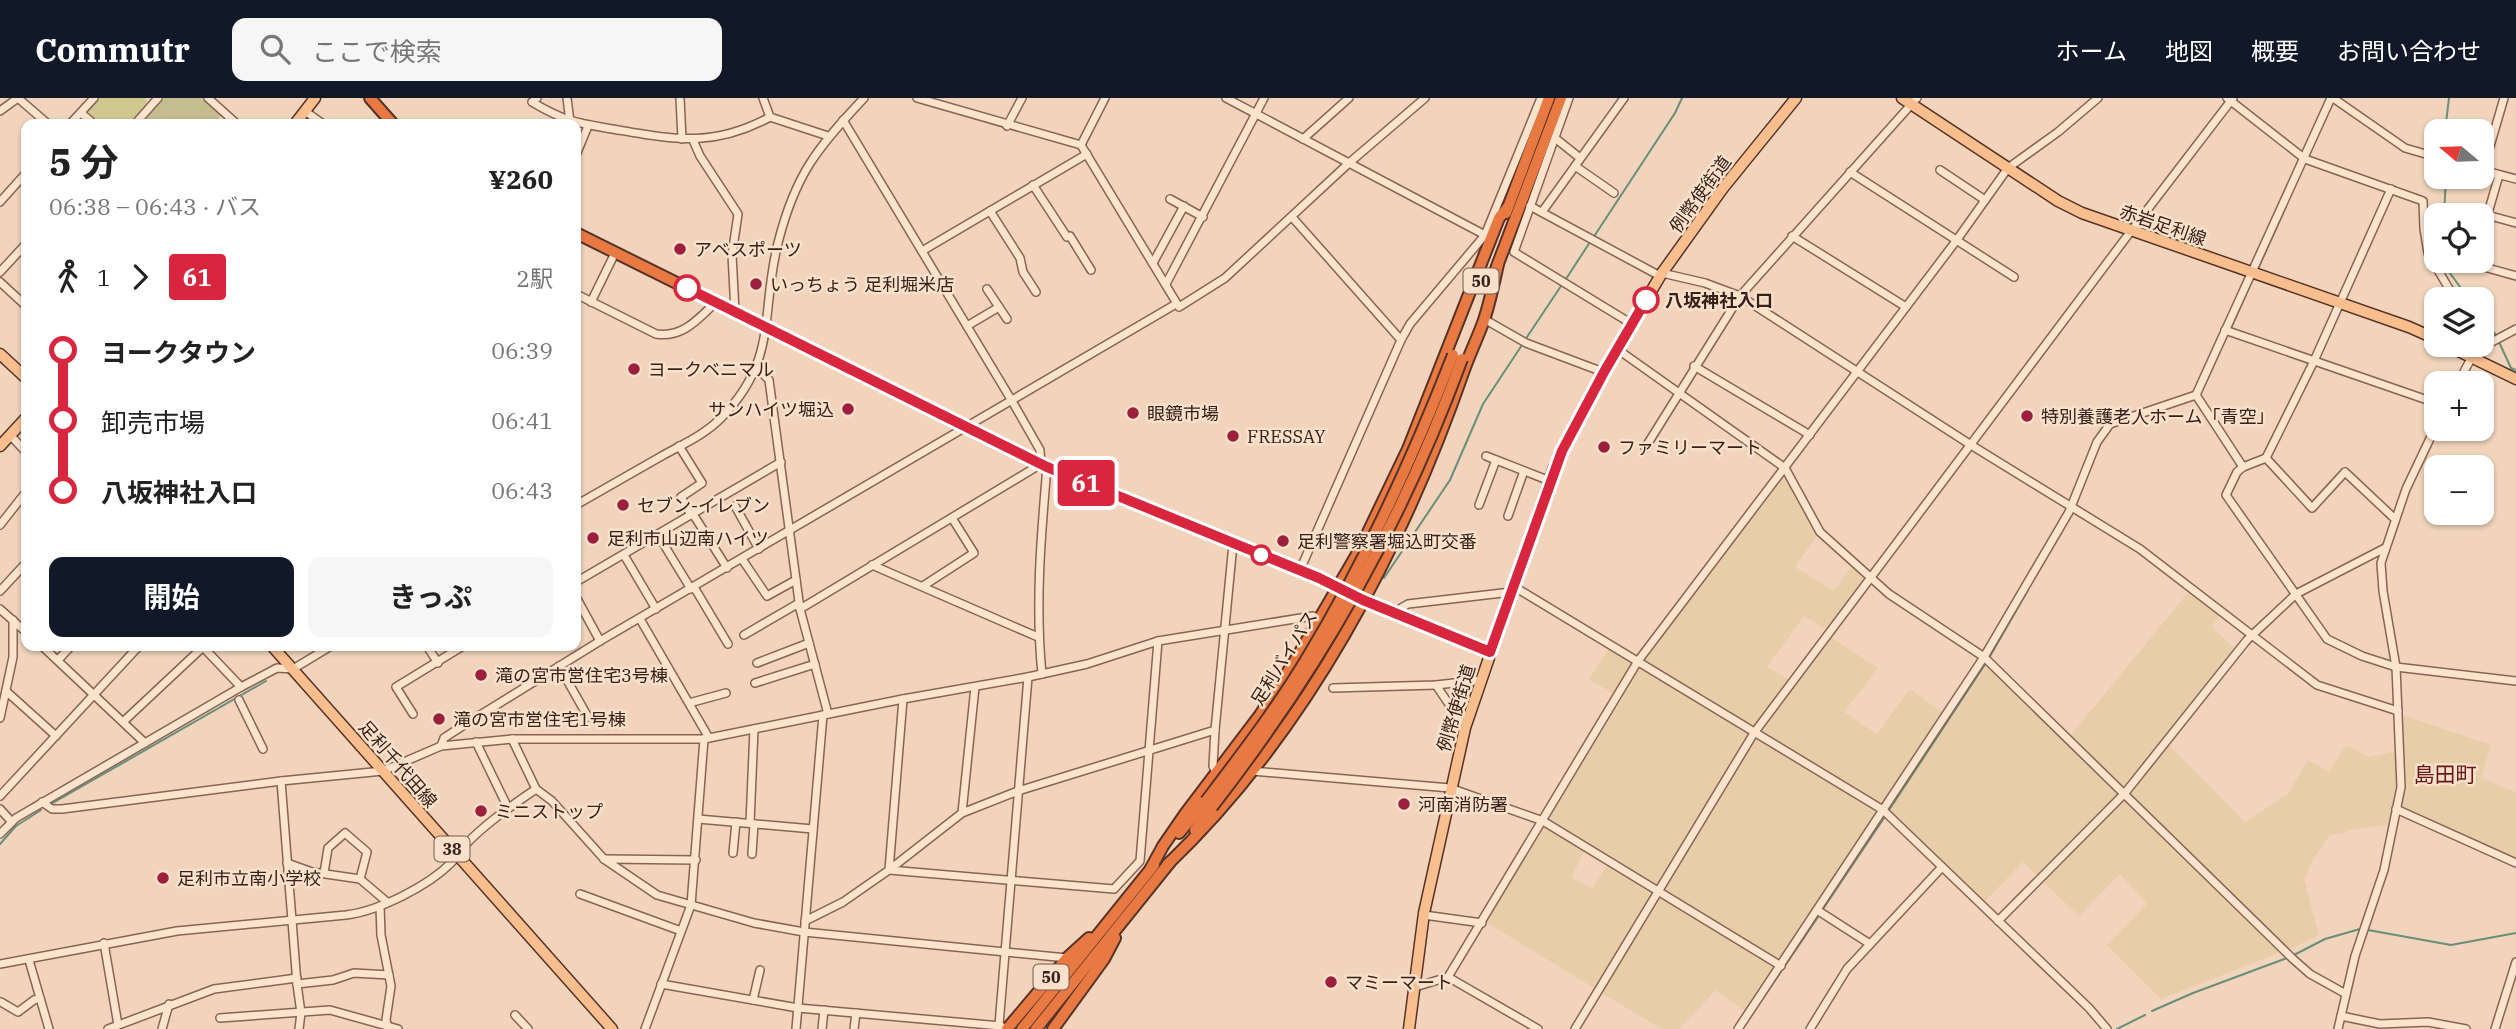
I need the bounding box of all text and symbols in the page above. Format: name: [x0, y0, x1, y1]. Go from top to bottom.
search box: [232, 18, 722, 81]
text: Commutr: [35, 28, 190, 71]
icon: search: [256, 30, 294, 68]
text: ここで検索: [312, 34, 442, 68]
text: ホーム: [2056, 35, 2127, 67]
text: 地図: [2165, 35, 2213, 67]
text: 概要: [2251, 35, 2299, 67]
text: お問い合わせ: [2337, 35, 2481, 67]
north arrow: [2424, 119, 2494, 189]
map controls: [2424, 119, 2494, 525]
text: 5 分: [49, 137, 119, 186]
street label: 例幣使街道: [1664, 151, 1736, 237]
text: ¥260: [488, 162, 553, 196]
text: 06:38 – 06:43 · バス: [49, 191, 261, 221]
street label: 赤岩足利線: [2117, 199, 2209, 251]
button: locate: [2424, 203, 2494, 273]
place label: アベスポーツ: [694, 238, 802, 261]
marker: アベスポーツ: [672, 241, 688, 257]
icon: walk: [49, 258, 87, 296]
icon: forward: [121, 258, 159, 296]
text: 61: [183, 261, 212, 293]
text: 1: [97, 262, 111, 292]
text: 2駅: [516, 263, 553, 293]
road number: 50: [1464, 268, 1498, 294]
place label: いっちょう 足利堀米店: [770, 273, 954, 296]
unlabelled marker: [674, 275, 700, 301]
marker: いっちょう 足利堀米店: [748, 276, 764, 292]
marker: 八坂神社入口: [1633, 287, 1659, 313]
button: layers: [2424, 287, 2494, 357]
place label: 八坂神社入口: [1665, 289, 1773, 312]
text: ヨークタウン: [101, 335, 256, 369]
text: 06:39: [491, 335, 553, 365]
place label: ヨークベニマル: [648, 358, 774, 381]
marker: ヨークベニマル: [626, 361, 642, 377]
button: +: [2424, 371, 2494, 441]
place label: サンハイツ堀込: [708, 398, 834, 421]
marker: サンハイツ堀込: [840, 401, 856, 417]
place label: 眼鏡市場: [1147, 402, 1219, 425]
text: 卸売市場: [101, 405, 205, 439]
text: 06:41: [491, 405, 553, 435]
marker: 眼鏡市場: [1125, 405, 1141, 421]
place label: 特別養護老人ホーム「青空」: [2041, 405, 2274, 428]
marker: 特別養護老人ホーム「青空」: [2019, 408, 2035, 424]
place label: FRESSAY: [1247, 425, 1326, 448]
marker: FRESSAY: [1225, 428, 1241, 444]
place label: ファミリーマート: [1618, 436, 1762, 459]
marker: ファミリーマート: [1596, 439, 1612, 455]
button: −: [2424, 455, 2494, 525]
line badge: 61: [1054, 460, 1118, 506]
text: 61: [1072, 467, 1100, 499]
text: 八坂神社入口: [101, 475, 257, 509]
text: 06:43: [491, 475, 553, 505]
place label: セブン-イレブン: [637, 494, 770, 517]
marker: セブン-イレブン: [615, 497, 631, 513]
place label: 足利市山辺南ハイツ: [607, 527, 769, 550]
marker: 足利市山辺南ハイツ: [585, 530, 601, 546]
place label: 足利警察署堀込町交番: [1297, 530, 1477, 553]
marker: 足利警察署堀込町交番: [1275, 533, 1291, 549]
unlabelled marker: [1251, 545, 1271, 565]
button: 開始: [49, 557, 294, 637]
button: きっぷ: [308, 557, 553, 637]
street label: 足利バイパス: [1246, 606, 1322, 710]
street label: 例幣使街道: [1432, 662, 1480, 754]
place label: 滝の宮市営住宅3号棟: [495, 664, 668, 687]
marker: 滝の宮市営住宅3号棟: [473, 667, 489, 683]
place label: 滝の宮市営住宅1号棟: [453, 708, 626, 731]
marker: 滝の宮市営住宅1号棟: [431, 711, 447, 727]
street label: 足利千代田線: [354, 716, 442, 812]
district label: 島田町: [2414, 760, 2477, 788]
place label: 河南消防署: [1418, 793, 1508, 816]
marker: 河南消防署: [1396, 796, 1412, 812]
place label: ミニストップ: [495, 800, 603, 823]
marker: ミニストップ: [473, 803, 489, 819]
road number: 38: [434, 836, 470, 862]
place label: 足利市立南小学校: [177, 867, 321, 890]
marker: 足利市立南小学校: [155, 870, 171, 886]
road number: 50: [1034, 964, 1068, 990]
place label: マミーマート: [1345, 971, 1453, 994]
marker: マミーマート: [1323, 974, 1339, 990]

